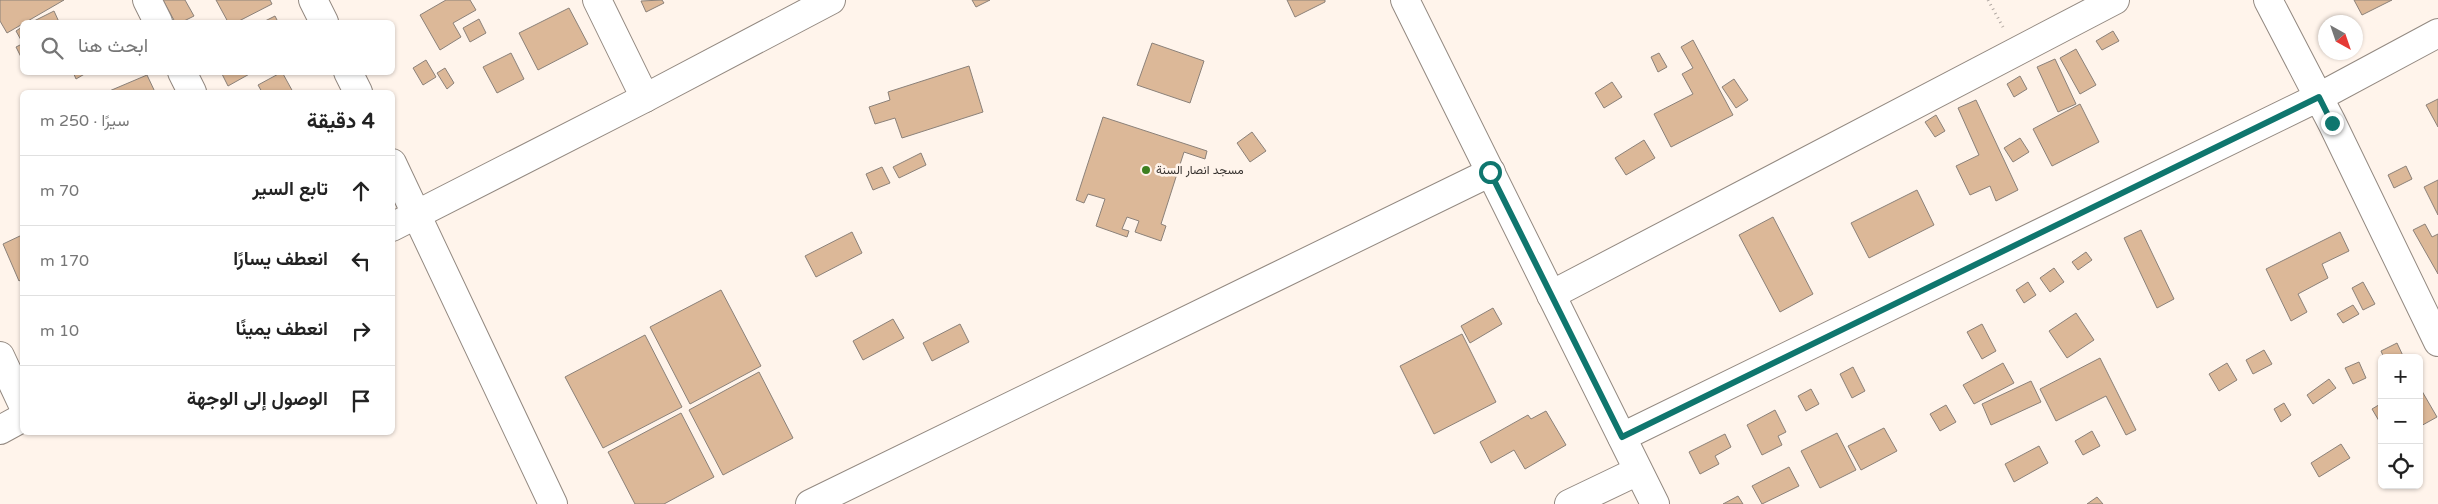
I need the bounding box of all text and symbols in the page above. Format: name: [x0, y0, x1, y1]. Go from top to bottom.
north arrow: [2318, 15, 2363, 60]
search box: [20, 20, 395, 75]
icon: search: [38, 34, 66, 62]
text: ابحث هنا: [78, 35, 148, 57]
text: 4 دقيقة: [307, 109, 375, 134]
text: سيرًا · 250 m: [40, 111, 129, 131]
route end: [2321, 112, 2344, 135]
route start: [1479, 161, 1502, 184]
place label: مسجد انصار السنة: [1156, 163, 1244, 178]
marker: مسجد انصار السنة: [1140, 164, 1152, 176]
icon: ahead: [347, 177, 375, 205]
text: تابع السير: [252, 178, 328, 200]
text: 70 m: [40, 181, 79, 201]
icon: left: [347, 247, 375, 275]
text: انعطف يسارًا: [233, 248, 328, 270]
text: 170 m: [40, 251, 89, 271]
icon: right: [347, 317, 375, 345]
text: انعطف يمينًا: [235, 318, 328, 340]
text: 10 m: [40, 321, 79, 341]
map controls: [2378, 354, 2423, 489]
button: +: [2378, 354, 2423, 399]
icon: arrive: [347, 387, 375, 415]
text: الوصول إلى الوجهة: [187, 388, 328, 410]
button: −: [2378, 399, 2423, 444]
button: locate: [2378, 444, 2423, 489]

